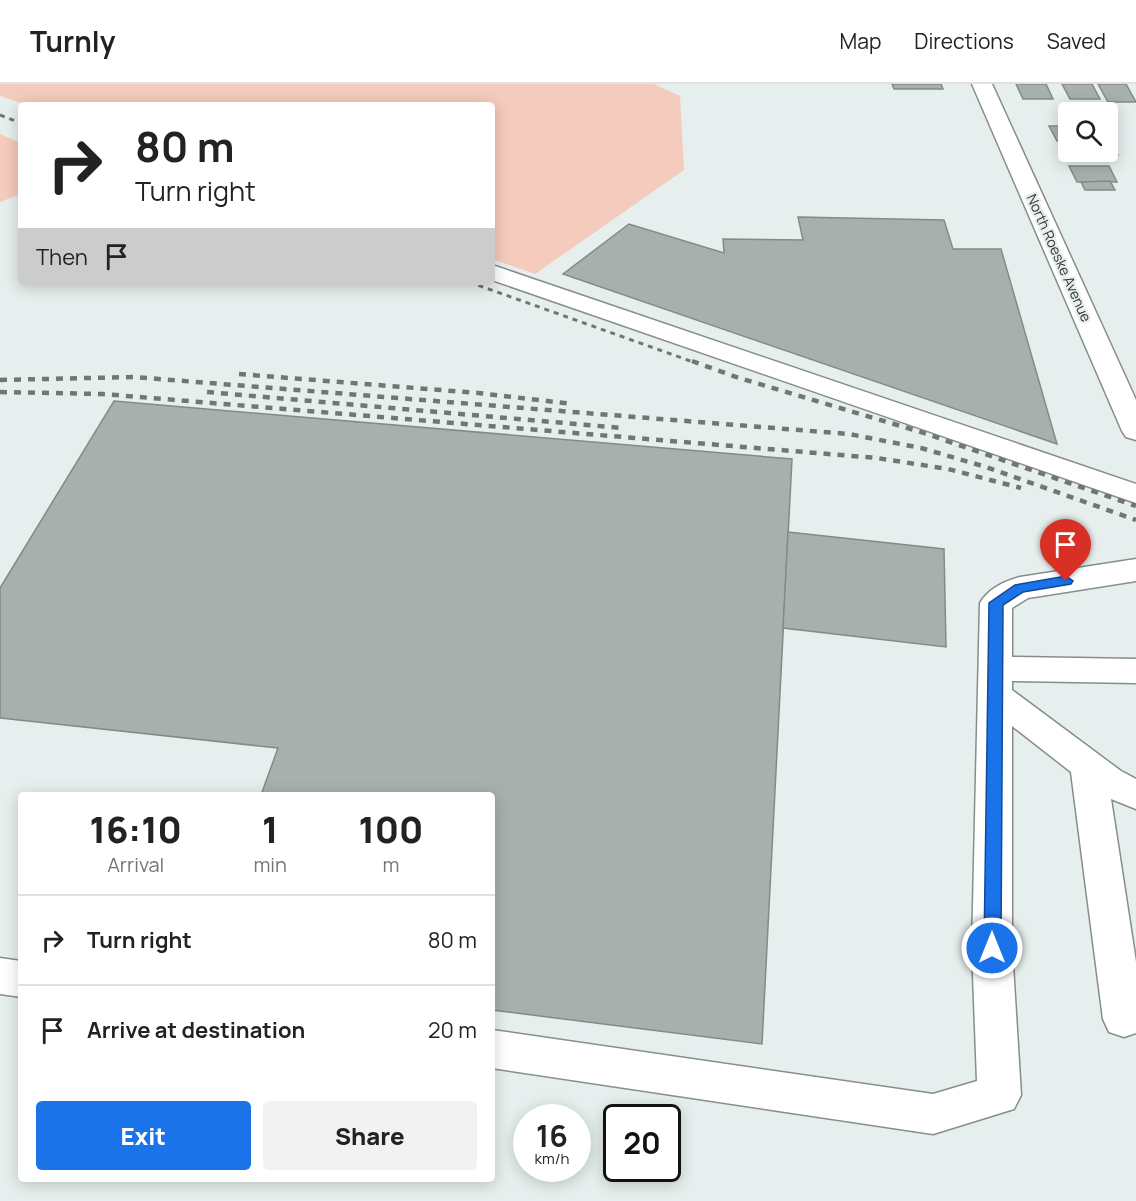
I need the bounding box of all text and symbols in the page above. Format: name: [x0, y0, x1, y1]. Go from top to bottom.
text: Turnly: [30, 22, 115, 60]
text: Map: [840, 27, 881, 55]
text: Directions: [914, 27, 1014, 55]
text: Saved: [1047, 27, 1106, 55]
map controls: [1058, 102, 1118, 162]
button: search: [1058, 102, 1118, 162]
text: 80 m: [135, 117, 235, 175]
icon: right: [36, 126, 114, 204]
text: Turn right: [135, 172, 256, 209]
street label: North Roeske Avenue: [1023, 191, 1096, 325]
icon: arrive: [100, 240, 133, 273]
text: Then: [36, 242, 88, 272]
pin: [1040, 519, 1091, 581]
icon: arrive: [1049, 528, 1082, 561]
text: 16:10: [90, 805, 182, 854]
text: 1: [262, 805, 278, 854]
text: 100: [359, 805, 423, 854]
text: Arrival: [107, 851, 164, 878]
text: min: [253, 851, 287, 878]
text: m: [382, 851, 399, 878]
position arrow: [960, 916, 1024, 980]
icon: right: [36, 924, 69, 957]
text: Turn right: [87, 925, 192, 955]
text: 80 m: [428, 925, 477, 955]
icon: arrive: [36, 1014, 69, 1047]
text: Arrive at destination: [87, 1015, 305, 1045]
text: 20 m: [428, 1015, 477, 1045]
button: Exit: [36, 1101, 251, 1170]
button: Share: [263, 1101, 477, 1170]
speed limit sign: 20: [603, 1104, 681, 1182]
text: 16: [536, 1115, 568, 1156]
text: km/h: [535, 1148, 569, 1169]

